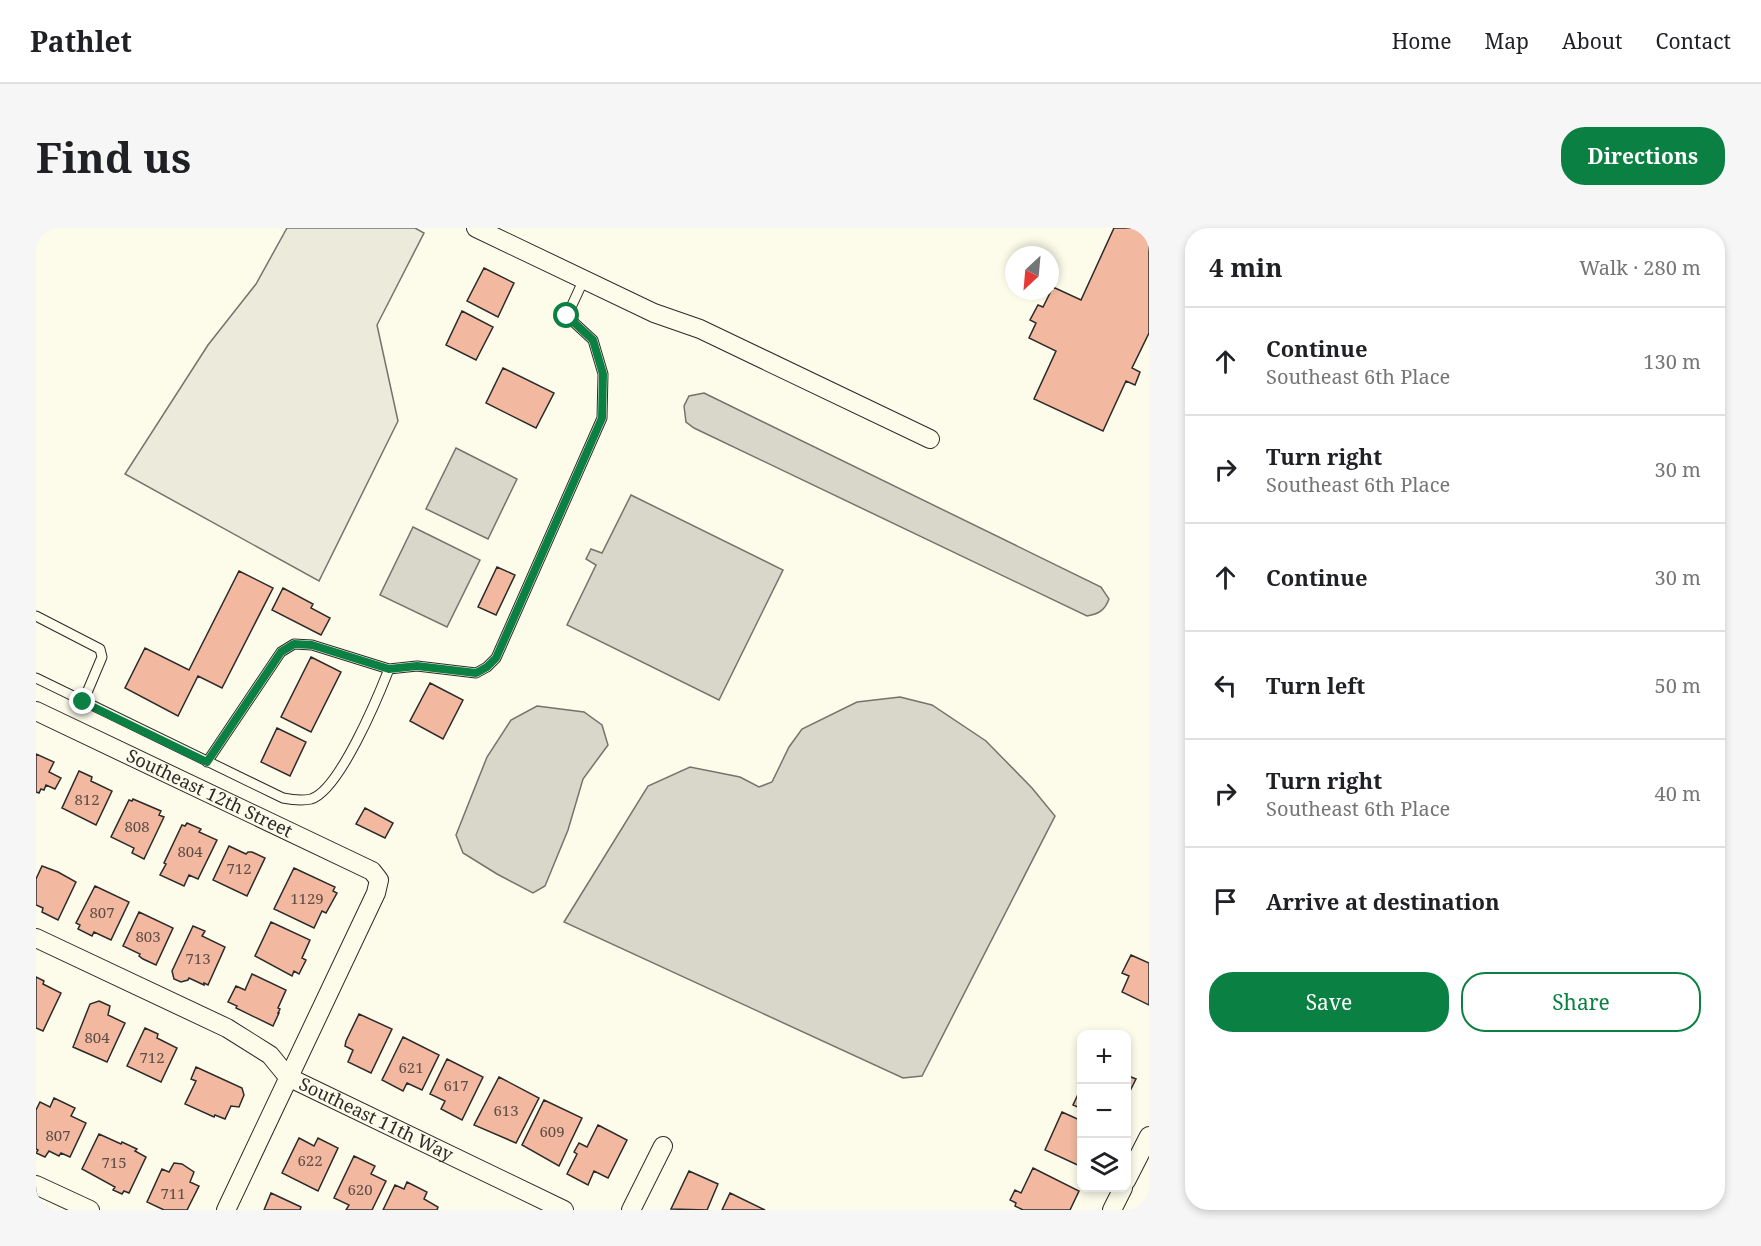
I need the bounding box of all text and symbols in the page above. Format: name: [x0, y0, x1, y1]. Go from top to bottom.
text: Pathlet: [30, 22, 132, 60]
text: Home: [1392, 27, 1452, 55]
text: Map: [1485, 27, 1529, 55]
text: About: [1562, 27, 1623, 55]
text: Contact: [1656, 27, 1731, 55]
button: Directions: [1561, 127, 1725, 185]
text: Find us: [36, 128, 191, 185]
north arrow: [1005, 246, 1059, 300]
text: 4 min: [1209, 249, 1283, 285]
text: Walk · 280 m: [1579, 254, 1701, 281]
route start: [553, 302, 579, 328]
text: Continue: [1266, 333, 1368, 363]
icon: ahead: [1209, 345, 1242, 378]
text: 130 m: [1643, 348, 1701, 375]
text: Southeast 6th Place: [1266, 363, 1450, 390]
text: Turn right: [1266, 441, 1382, 471]
icon: right: [1209, 453, 1242, 486]
text: 30 m: [1655, 456, 1701, 483]
text: Southeast 6th Place: [1266, 471, 1450, 498]
icon: ahead: [1209, 561, 1242, 594]
text: Continue: [1266, 562, 1368, 592]
text: 30 m: [1655, 564, 1701, 591]
icon: left: [1209, 669, 1242, 702]
text: Turn left: [1266, 670, 1365, 700]
text: 50 m: [1655, 672, 1701, 699]
route end: [69, 688, 95, 714]
street label: Southeast 12th Street: [123, 743, 297, 842]
text: Turn right: [1266, 765, 1382, 795]
icon: right: [1209, 777, 1242, 810]
text: 40 m: [1655, 780, 1701, 807]
house number: 812: [74, 789, 100, 809]
text: Southeast 6th Place: [1266, 795, 1450, 822]
house number: 808: [124, 816, 150, 836]
house number: 804: [177, 841, 203, 861]
house number: 712: [226, 858, 252, 878]
icon: arrive: [1209, 885, 1242, 918]
text: Arrive at destination: [1266, 886, 1500, 916]
house number: 1129: [290, 888, 324, 908]
house number: 807: [89, 902, 115, 922]
house number: 803: [135, 926, 161, 946]
house number: 713: [185, 948, 211, 968]
button: Save: [1209, 972, 1449, 1032]
button: Share: [1461, 972, 1701, 1032]
house number: 804: [84, 1027, 110, 1047]
map controls: [1077, 1030, 1131, 1192]
button: +: [1077, 1030, 1131, 1084]
house number: 712: [139, 1047, 165, 1067]
house number: 621: [398, 1057, 424, 1077]
street label: Southeast 11th Way: [295, 1071, 458, 1166]
house number: 617: [443, 1075, 469, 1095]
button: −: [1077, 1084, 1131, 1138]
house number: 613: [493, 1100, 519, 1120]
house number: 609: [539, 1121, 565, 1141]
house number: 807: [45, 1125, 71, 1145]
button: layers: [1077, 1138, 1131, 1192]
house number: 622: [297, 1150, 323, 1170]
house number: 715: [101, 1152, 127, 1172]
house number: 620: [347, 1179, 373, 1199]
house number: 711: [160, 1183, 186, 1203]

